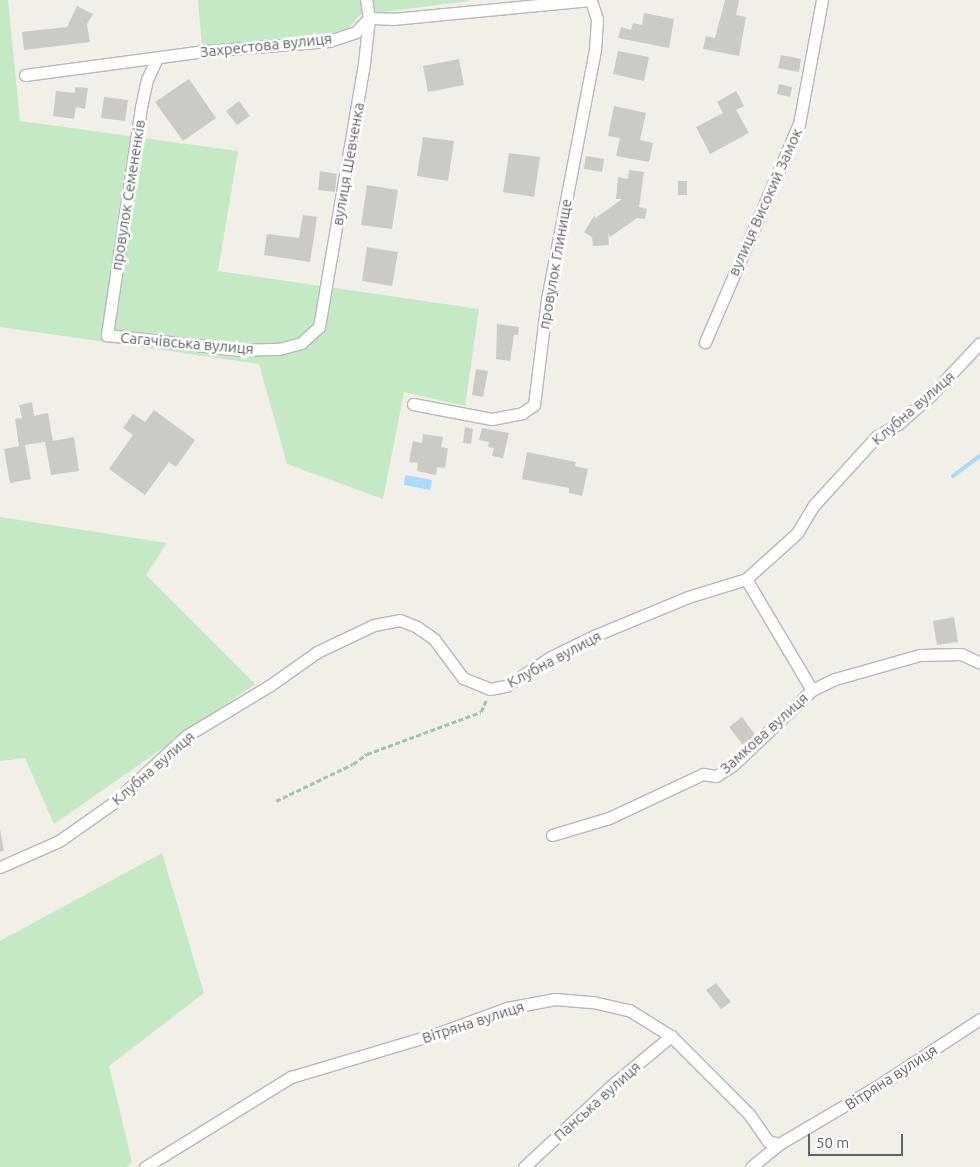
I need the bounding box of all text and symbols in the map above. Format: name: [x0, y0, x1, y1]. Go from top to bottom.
street label: Захрестова вулиця: [199, 29, 333, 61]
street label: вулиця Шевченка: [328, 101, 368, 227]
street label: провулок Семененків: [107, 118, 149, 272]
street label: вулиця Високий Замок: [724, 125, 806, 279]
street label: провулок Глинище: [535, 197, 575, 331]
street label: Сагачівська вулиця: [120, 328, 254, 358]
street label: Клубна вулиця: [868, 367, 958, 449]
street label: Клубна вулиця: [504, 627, 604, 691]
street label: Замкова вулиця: [716, 689, 812, 777]
street label: Клубна вулиця: [108, 727, 198, 809]
street label: Вітряна вулиця: [420, 997, 526, 1047]
street label: Вітряна вулиця: [842, 1041, 940, 1113]
street label: Панська вулиця: [550, 1057, 644, 1145]
scale bar: [810, 1124, 905, 1156]
text: 50 m: [816, 1134, 849, 1151]

